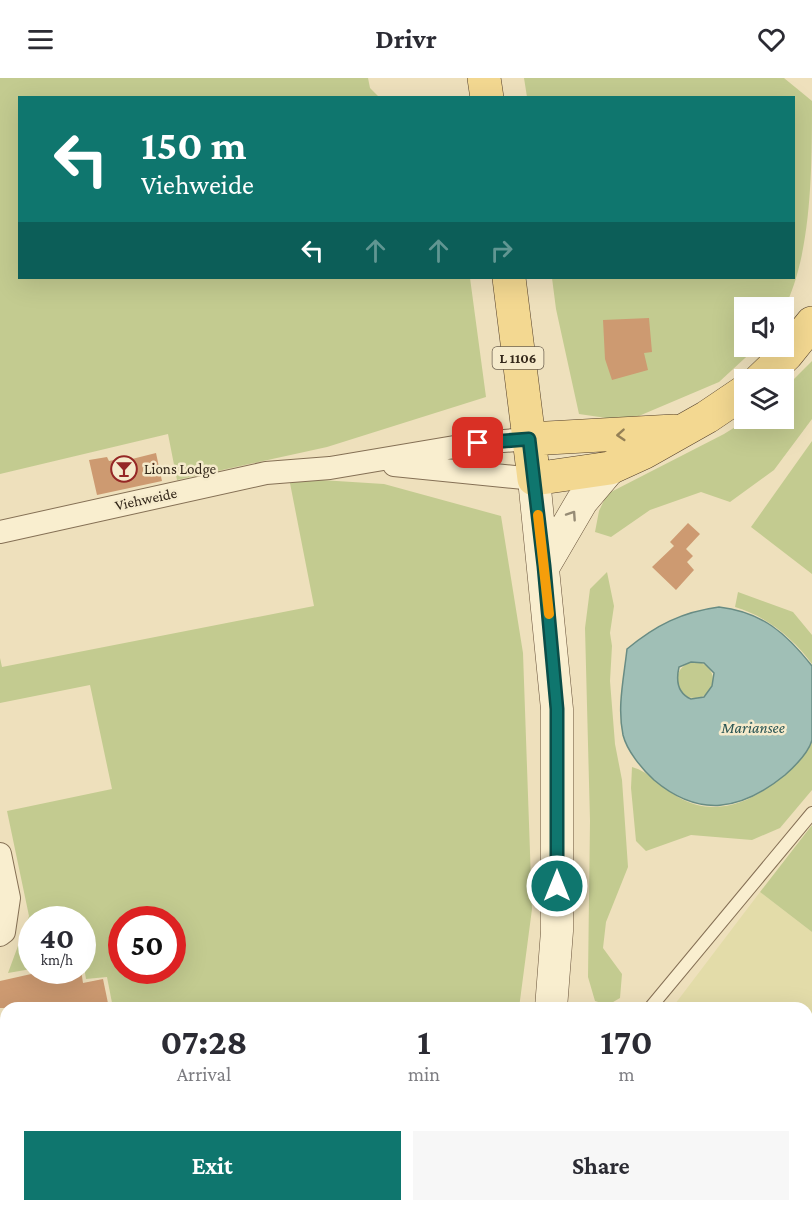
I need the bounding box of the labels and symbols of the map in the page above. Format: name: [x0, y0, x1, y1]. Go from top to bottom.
road number: L 1106: [492, 347, 544, 369]
pin: [452, 417, 503, 468]
one-way arrow: [617, 428, 626, 441]
bar icon: Lions Lodge: [109, 454, 139, 484]
place label: Lions Lodge: [144, 461, 217, 478]
street label: Viehweide: [114, 485, 179, 513]
one-way arrow: [565, 511, 576, 522]
water label: Mariansee: [720, 719, 785, 736]
position arrow: [525, 854, 589, 918]
speed limit sign: 50: [108, 906, 186, 984]

